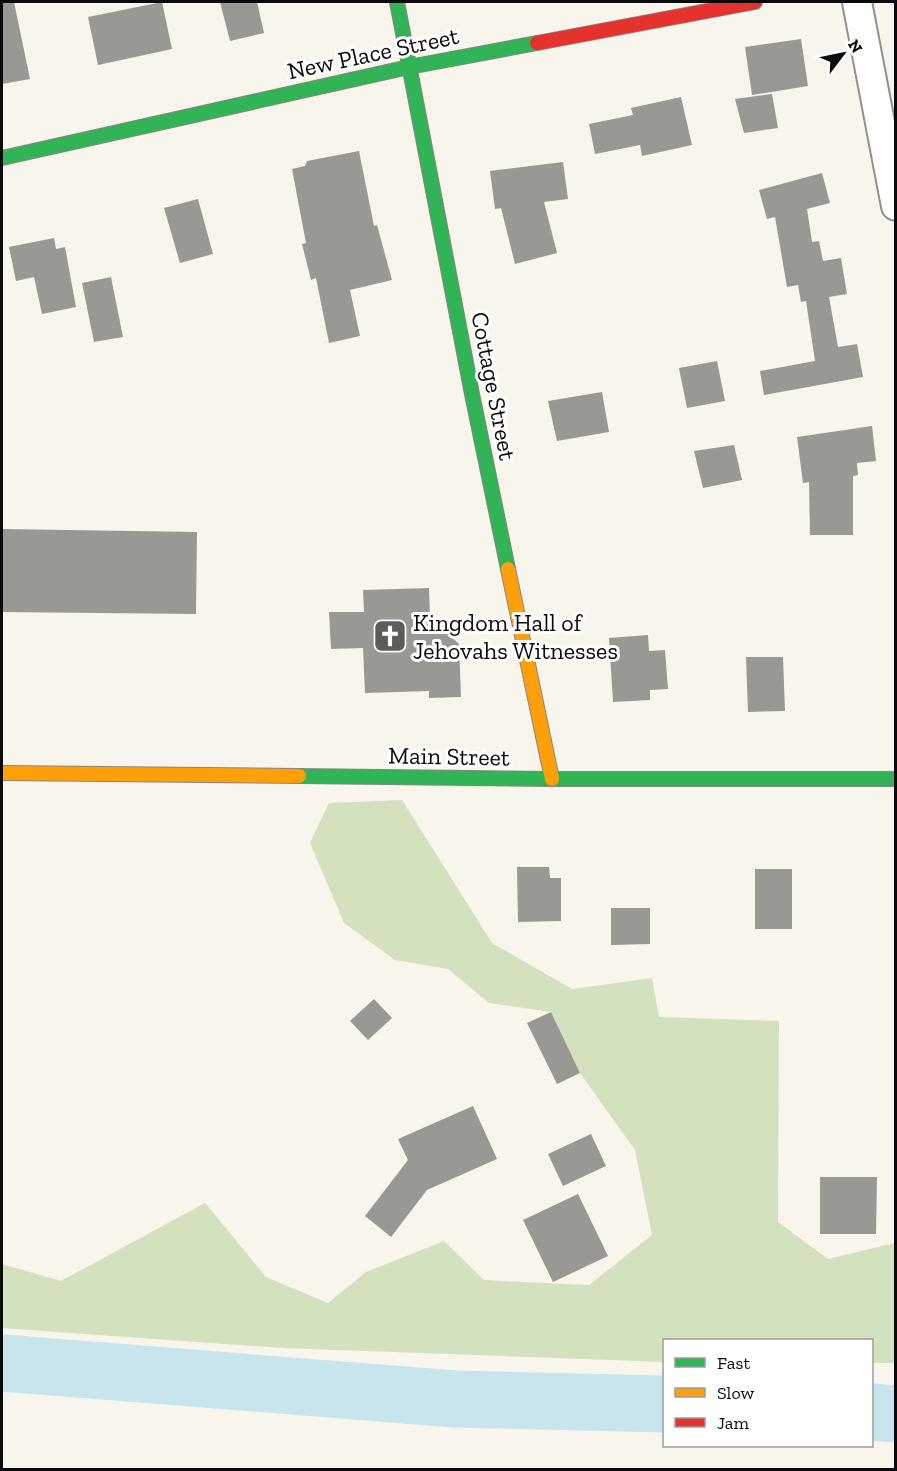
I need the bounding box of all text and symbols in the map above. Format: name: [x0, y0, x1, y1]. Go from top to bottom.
street label: New Place Street: [285, 21, 461, 85]
north arrow: [813, 24, 873, 84]
text: N: [844, 36, 867, 57]
street label: Cottage Street: [465, 309, 523, 463]
place label: Kingdom Hall of Jehovahs Witnesses: [413, 608, 618, 665]
church icon: Kingdom Hall of Jehovahs Witnesses: [372, 618, 408, 654]
street label: Main Street: [388, 740, 510, 772]
legend: [663, 1339, 873, 1447]
text: Fast: [717, 1352, 750, 1374]
text: Slow: [717, 1382, 754, 1404]
text: Jam: [717, 1412, 749, 1434]

